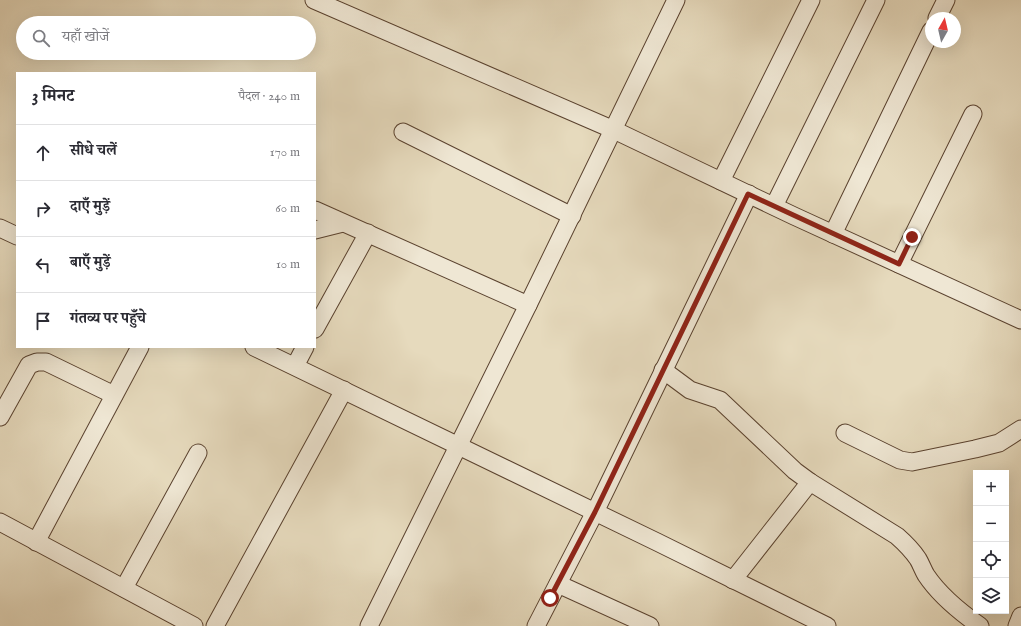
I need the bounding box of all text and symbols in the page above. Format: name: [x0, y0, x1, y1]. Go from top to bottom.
north arrow: [925, 12, 961, 48]
search box: [16, 16, 316, 60]
icon: search: [30, 27, 52, 49]
text: यहाँ खोजें: [62, 27, 109, 46]
text: 3 मिनट: [32, 86, 74, 107]
text: पैदल · 240 m: [238, 88, 300, 105]
text: सीधे चलें: [70, 141, 117, 160]
icon: ahead: [32, 142, 54, 164]
text: 170 m: [270, 144, 300, 161]
text: दाएँ मुड़ें: [70, 197, 110, 216]
icon: right: [32, 198, 54, 220]
text: 60 m: [275, 200, 300, 217]
route end: [903, 228, 921, 246]
text: बाएँ मुड़ें: [70, 253, 110, 272]
icon: left: [32, 254, 54, 276]
text: 10 m: [276, 256, 300, 273]
text: गंतव्य पर पहुँचे: [70, 309, 146, 328]
icon: arrive: [32, 310, 54, 332]
map controls: [973, 470, 1009, 614]
button: +: [973, 470, 1009, 506]
button: −: [973, 506, 1009, 542]
button: locate: [973, 542, 1009, 578]
button: layers: [973, 578, 1009, 614]
route start: [541, 589, 559, 607]

